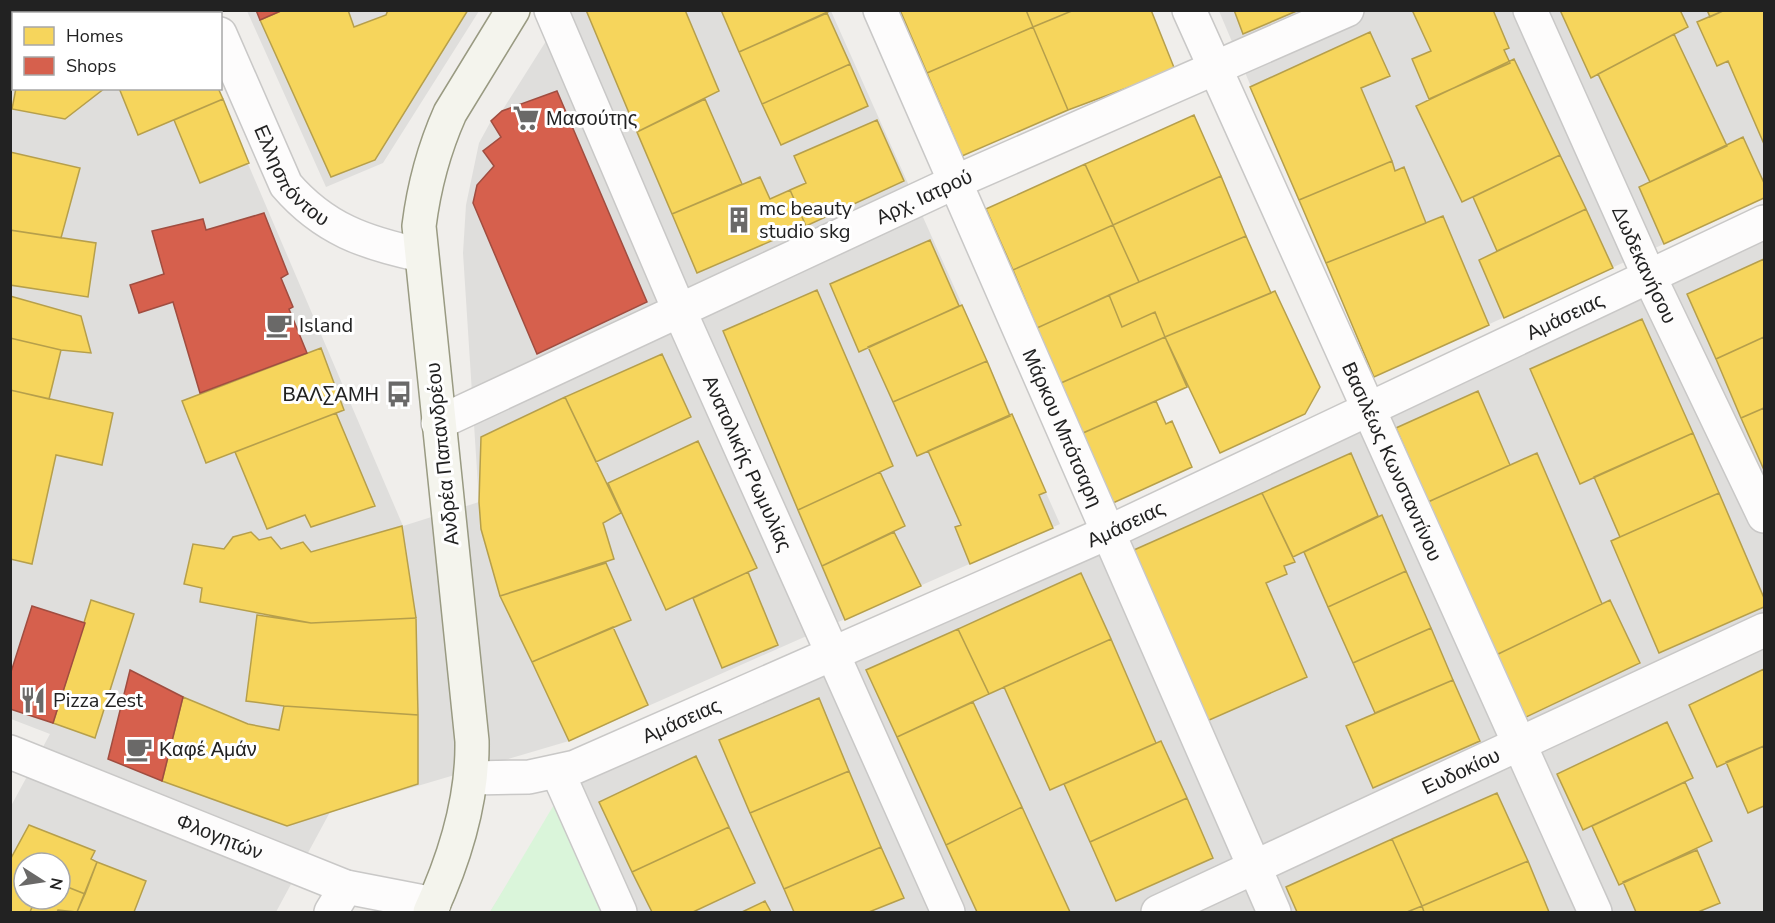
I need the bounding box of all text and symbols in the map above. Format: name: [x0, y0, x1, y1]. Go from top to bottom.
legend: [12, 12, 222, 90]
text: Homes: [66, 24, 123, 48]
text: Shops: [66, 54, 116, 78]
supermarket icon: Μασούτης: [511, 103, 541, 133]
place label: Μασούτης: [546, 105, 638, 132]
street label: Ελλησπόντου: [247, 121, 334, 233]
street label: Αρχ. Ιατρού: [871, 163, 976, 231]
place label: mc beauty studio skg: [759, 195, 853, 245]
street label: Δωδεκανήσου: [1605, 201, 1683, 328]
building icon: mc beauty studio skg: [724, 205, 754, 235]
street label: Αμάσειας: [1522, 287, 1609, 347]
cafe icon: Island: [264, 310, 294, 340]
place label: Island: [299, 312, 353, 339]
street label: Μάρκου Μπότσαρη: [1016, 345, 1108, 511]
street label: Βασιλέως Κωνσταντίνου: [1335, 358, 1448, 565]
street label: Ανδρέα Παπανδρέου: [419, 361, 466, 547]
street label: Ανατολικής Ρωμυλίας: [696, 371, 798, 556]
bus stop icon: ΒΑΛΣΑΜΗ: [384, 379, 414, 409]
place label: ΒΑΛΣΑΜΗ: [283, 381, 379, 408]
street label: Αμάσειας: [1083, 494, 1170, 554]
restaurant icon: Pizza Zest: [18, 685, 48, 715]
place label: Pizza Zest: [53, 687, 144, 714]
street label: Αμάσειας: [638, 692, 725, 750]
cafe icon: Καφέ Αμάν: [124, 734, 154, 764]
place label: Καφέ Αμάν: [159, 736, 257, 763]
street label: Ευδοκίου: [1418, 742, 1504, 801]
street label: Φλογητών: [172, 807, 267, 866]
north arrow: [12, 851, 72, 911]
text: N: [44, 876, 68, 892]

